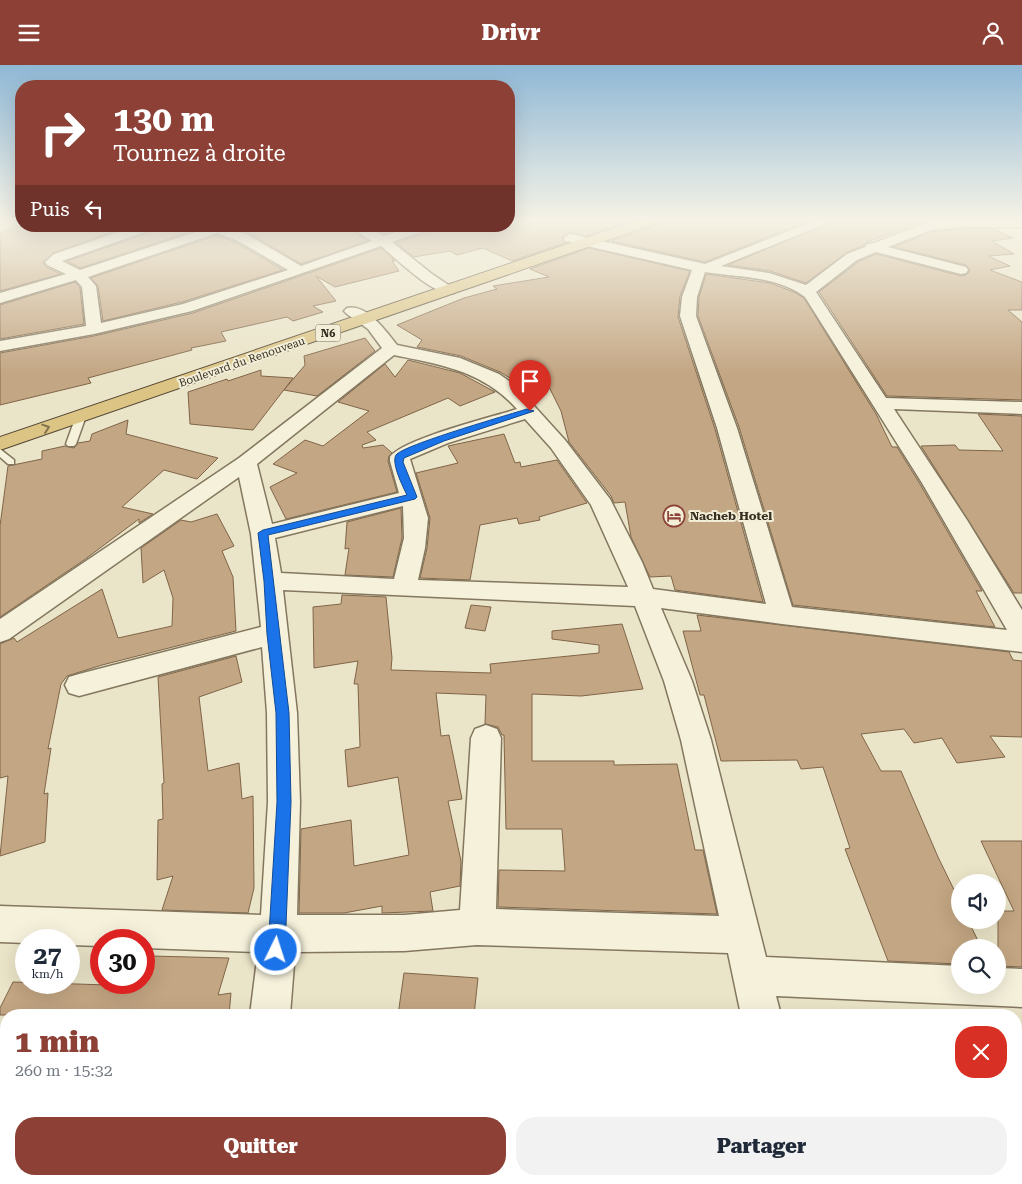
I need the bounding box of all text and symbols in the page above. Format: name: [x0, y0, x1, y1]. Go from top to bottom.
icon: menu: [15, 19, 43, 47]
icon: person: [979, 19, 1007, 47]
text: Drivr: [481, 20, 541, 45]
text: 130 m: [113, 99, 214, 140]
icon: right: [30, 100, 95, 165]
text: Tournez à droite: [113, 141, 286, 166]
icon: left: [80, 195, 108, 223]
text: Puis: [30, 198, 70, 221]
road number: N6: [316, 325, 340, 341]
street label: Boulevard du Renouveau: [177, 334, 307, 390]
pin: [509, 360, 551, 411]
icon: arrive: [516, 367, 544, 395]
one-way arrow: [41, 424, 50, 434]
hotel icon: Nacheb Hotel: [662, 504, 686, 528]
place label: Nacheb Hotel: [690, 509, 772, 523]
map controls: [951, 874, 1006, 994]
button: sound: [951, 874, 1006, 929]
position arrow: [249, 923, 301, 975]
speed limit sign: 30: [90, 929, 155, 994]
button: search: [951, 939, 1006, 994]
text: 27: [33, 941, 62, 970]
text: km/h: [31, 967, 64, 981]
text: 1 min: [15, 1024, 99, 1059]
button: close: [955, 1026, 1007, 1078]
text: 260 m · 15:32: [15, 1061, 113, 1080]
button: Quitter: [15, 1117, 506, 1175]
button: Partager: [516, 1117, 1007, 1175]

